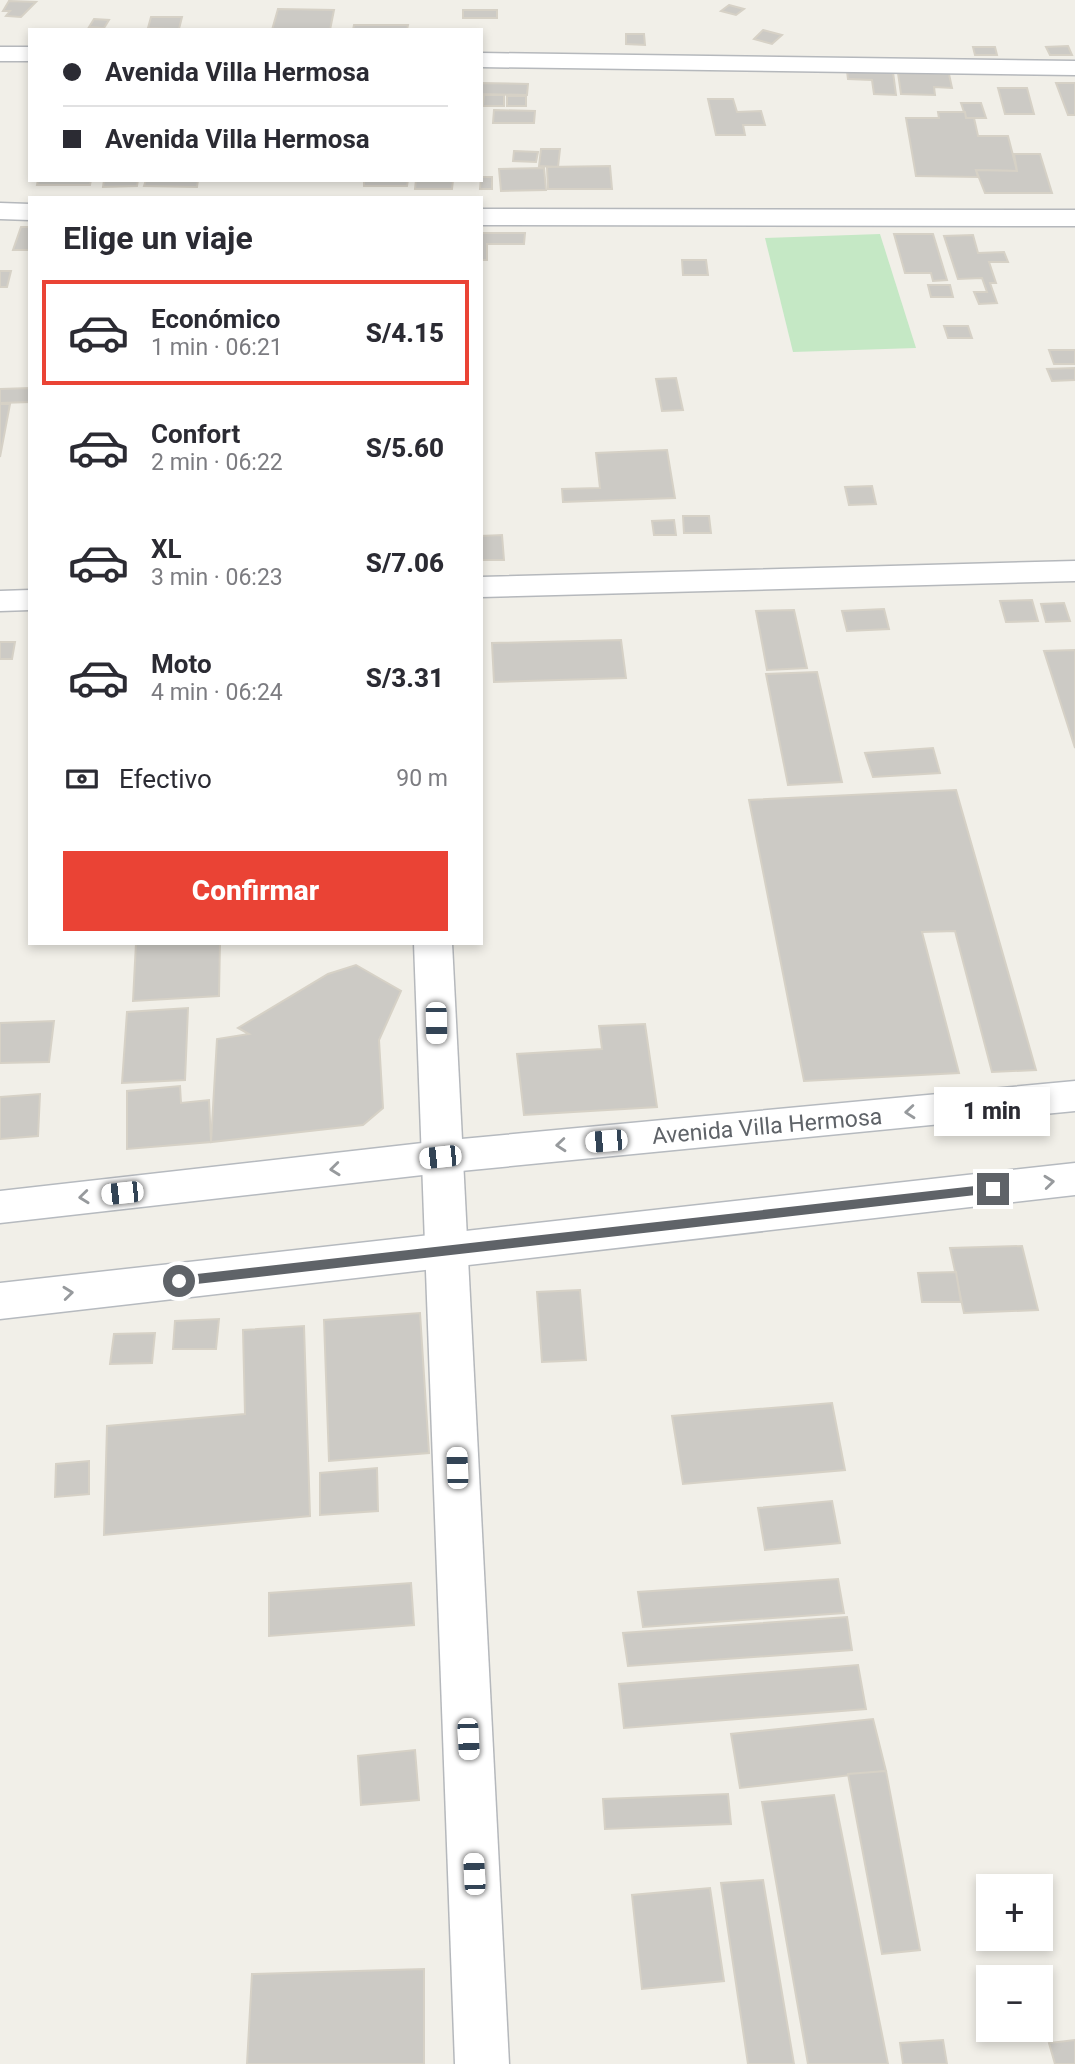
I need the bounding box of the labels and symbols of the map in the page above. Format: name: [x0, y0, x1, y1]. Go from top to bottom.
car: [426, 1002, 447, 1044]
callout: 1 min: [935, 1088, 1051, 1136]
street label: Avenida Villa Hermosa: [651, 1103, 883, 1150]
one-way arrow: [904, 1104, 915, 1119]
car: [585, 1129, 628, 1153]
one-way arrow: [555, 1137, 566, 1152]
car: [419, 1144, 462, 1170]
one-way arrow: [329, 1161, 341, 1176]
route end: [977, 1173, 1009, 1205]
one-way arrow: [1043, 1175, 1054, 1190]
car: [101, 1180, 144, 1206]
one-way arrow: [79, 1189, 90, 1204]
route start: [163, 1265, 195, 1297]
one-way arrow: [62, 1286, 74, 1301]
car: [446, 1447, 469, 1489]
car: [457, 1717, 480, 1761]
car: [463, 1852, 486, 1896]

